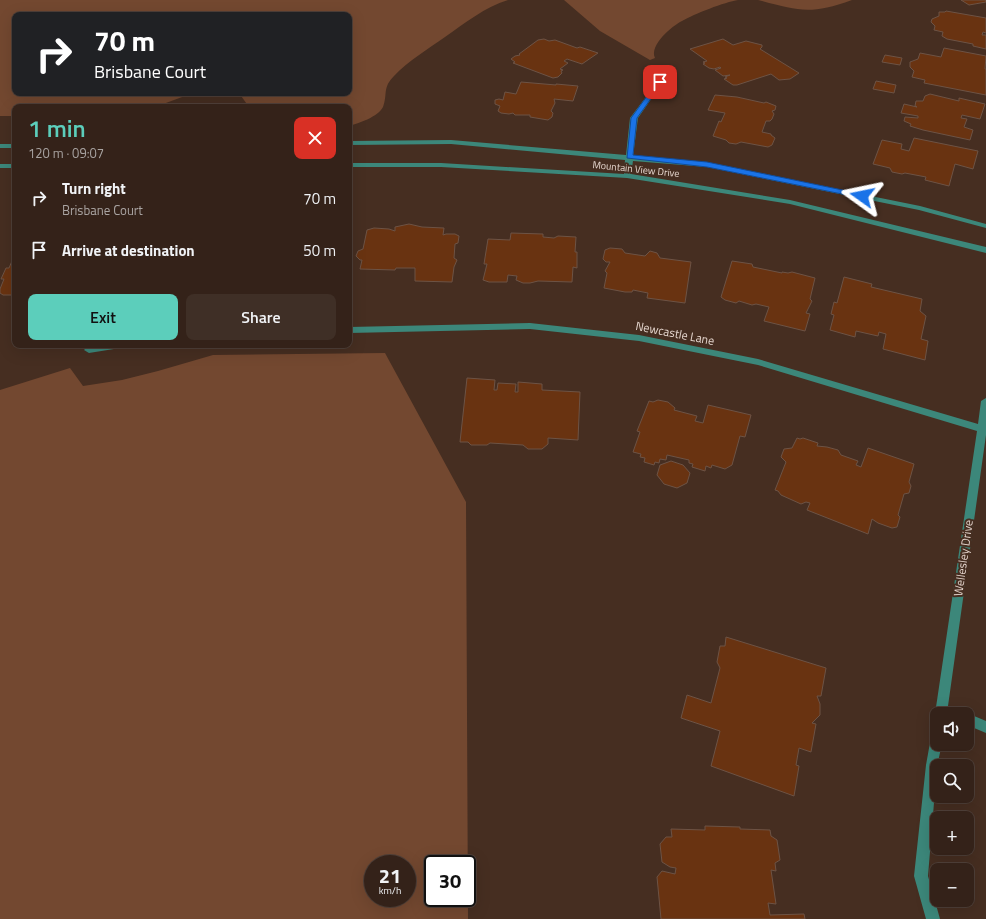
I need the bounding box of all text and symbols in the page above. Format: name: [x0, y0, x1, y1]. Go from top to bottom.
text: 70 m: [94, 19, 155, 62]
icon: right: [28, 28, 80, 80]
text: Brisbane Court: [94, 58, 206, 85]
pin: [643, 65, 677, 99]
icon: arrive: [649, 71, 671, 93]
text: 1 min: [28, 110, 86, 146]
button: close: [294, 117, 336, 159]
text: 120 m · 09:07: [28, 143, 104, 163]
street label: Mountain View Drive: [592, 157, 680, 181]
position arrow: [841, 175, 883, 217]
text: Turn right: [62, 177, 126, 200]
icon: right: [28, 187, 50, 209]
text: 70 m: [303, 187, 336, 210]
text: Brisbane Court: [62, 200, 143, 220]
icon: arrive: [28, 239, 50, 261]
text: Arrive at destination: [62, 239, 195, 262]
text: 50 m: [303, 239, 336, 262]
button: Exit: [28, 294, 178, 340]
button: Share: [186, 294, 336, 340]
street label: Newcastle Lane: [634, 316, 716, 350]
street label: Wellesley Drive: [948, 519, 978, 597]
map controls: [930, 707, 974, 907]
button: sound: [930, 707, 974, 751]
button: search: [930, 759, 974, 803]
button: +: [930, 811, 974, 855]
speed limit sign: 30: [424, 855, 476, 907]
text: 21: [379, 860, 401, 891]
button: −: [930, 863, 974, 907]
text: km/h: [379, 883, 401, 898]

